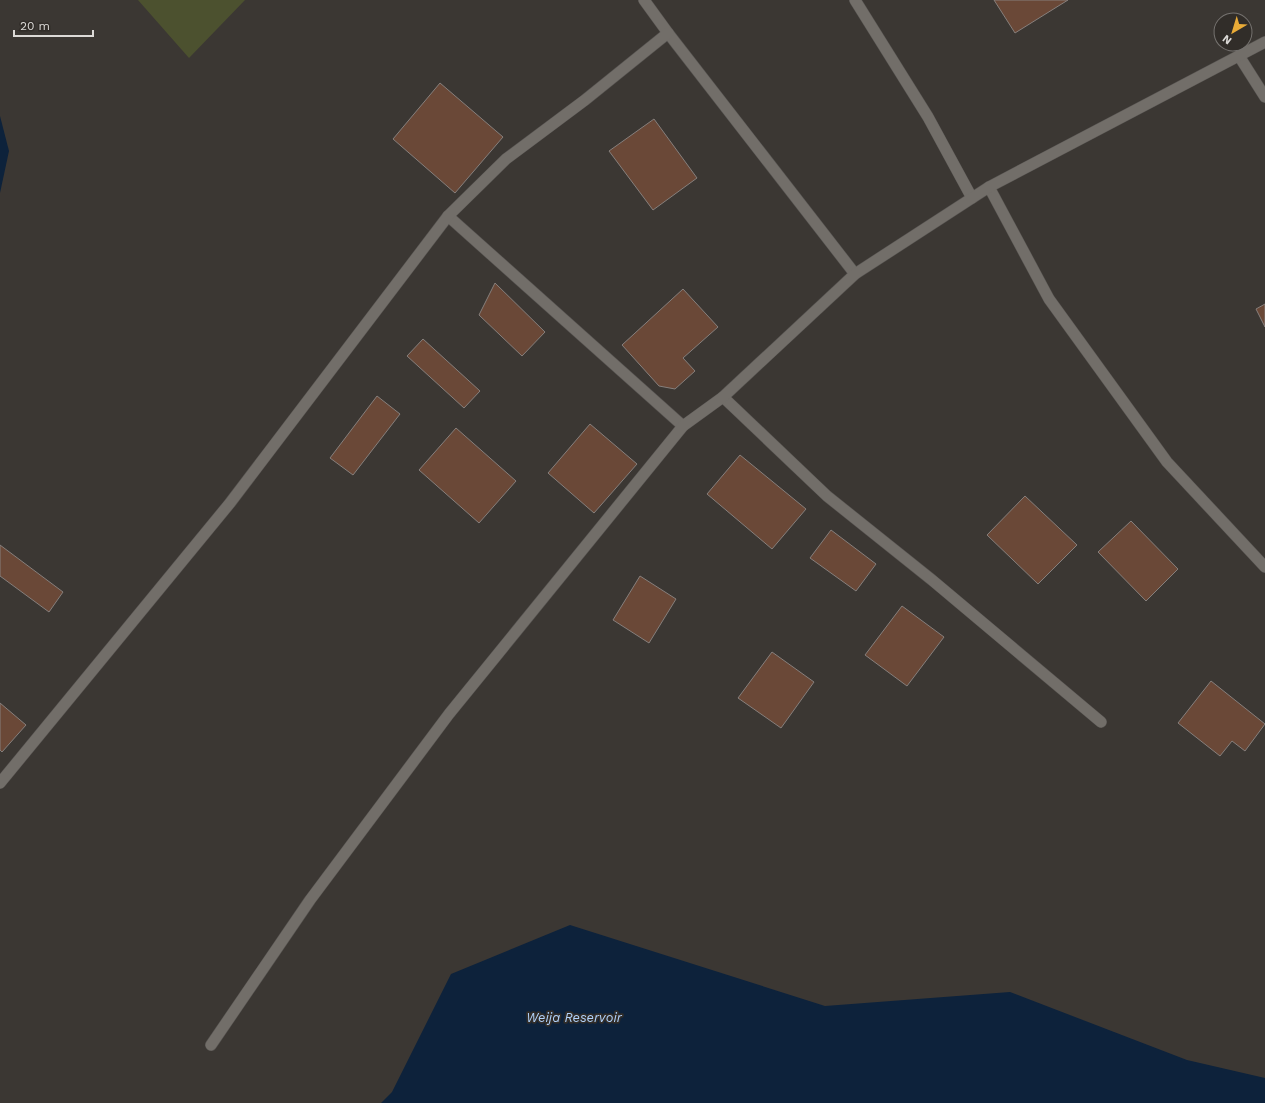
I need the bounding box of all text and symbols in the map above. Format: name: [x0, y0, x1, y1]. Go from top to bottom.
scale bar: [14, 12, 93, 38]
north arrow: [1213, 12, 1253, 52]
text: 20 m: [20, 19, 50, 33]
text: N: [1220, 32, 1234, 47]
water label: Weija Reservoir: [526, 1010, 623, 1025]

